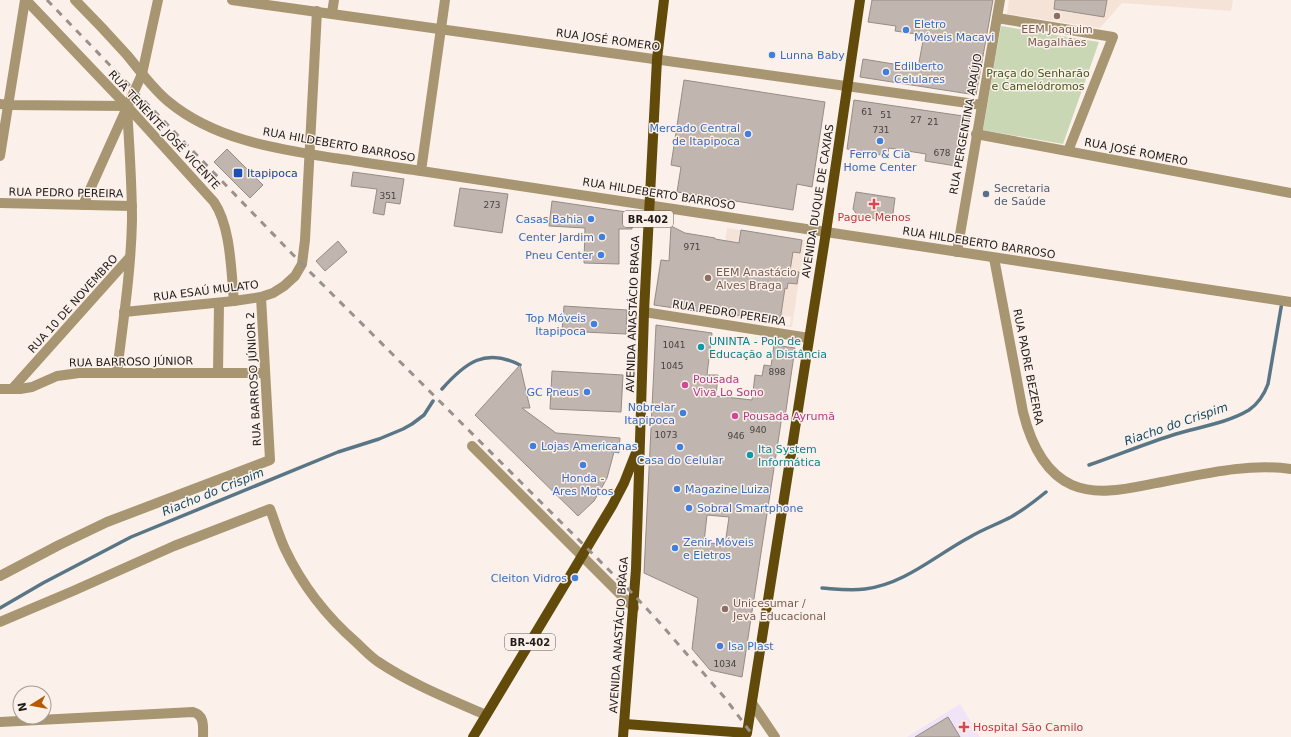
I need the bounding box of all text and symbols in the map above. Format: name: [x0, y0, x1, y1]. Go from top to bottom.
marker: EEM Joaquim Magalhães: [1052, 11, 1062, 21]
place label: Eletro Móveis Macavi: [914, 18, 994, 44]
place label: EEM Joaquim Magalhães: [1021, 23, 1093, 49]
marker: Eletro Móveis Macavi: [901, 25, 911, 35]
street label: RUA JOSÉ ROMERO: [555, 26, 661, 54]
place label: Lunna Baby: [780, 49, 845, 62]
marker: Lunna Baby: [767, 50, 777, 60]
street label: RUA PERGENTINA ARAÚJO: [947, 52, 985, 196]
place label: Edilberto Celulares: [894, 60, 945, 86]
marker: Edilberto Celulares: [881, 67, 891, 77]
park label: Praça do Senharão e Camelódromos: [986, 67, 1090, 93]
street label: RUA TENENTE JOSÉ VICENTE: [106, 68, 223, 192]
house number: 61: [861, 107, 873, 117]
house number: 51: [880, 110, 892, 120]
house number: 27: [910, 115, 922, 125]
house number: 21: [927, 117, 939, 127]
place label: Mercado Central de Itapipoca: [649, 122, 740, 148]
street label: AVENIDA DUQUE DE CAXIAS: [799, 123, 837, 279]
street label: RUA HILDEBERTO BARROSO: [262, 125, 417, 165]
house number: 731: [872, 125, 890, 135]
marker: Mercado Central de Itapipoca: [743, 129, 753, 139]
marker: Ferro & Cia Home Center: [875, 136, 885, 146]
street label: RUA JOSÉ ROMERO: [1083, 136, 1189, 168]
place label: Ferro & Cia Home Center: [843, 148, 917, 174]
house number: 678: [933, 148, 951, 158]
marker: Itapipoca: [232, 167, 244, 179]
place label: Itapipoca: [247, 167, 298, 180]
street label: RUA HILDEBERTO BARROSO: [582, 175, 737, 213]
place label: Secretaria de Saúde: [994, 182, 1050, 208]
street label: RUA PEDRO PEREIRA: [9, 185, 124, 201]
marker: Secretaria de Saúde: [981, 189, 991, 199]
house number: 351: [379, 191, 397, 201]
marker: Pague Menos: [869, 199, 879, 209]
house number: 273: [483, 200, 501, 210]
road number: BR-402: [623, 211, 673, 227]
place label: Pague Menos: [838, 211, 911, 224]
place label: Casas Bahia: [516, 213, 583, 226]
marker: Casas Bahia: [586, 214, 596, 224]
street label: RUA HILDEBERTO BARROSO: [902, 224, 1057, 262]
place label: Center Jardim: [518, 231, 594, 244]
marker: Center Jardim: [597, 232, 607, 242]
street label: AVENIDA ANASTÁCIO BRAGA: [624, 235, 642, 393]
house number: 971: [683, 242, 701, 252]
place label: Pneu Center: [525, 249, 593, 262]
marker: Pneu Center: [596, 250, 606, 260]
street label: RUA 10 DE NOVEMBRO: [25, 252, 121, 356]
place label: EEM Anastácio Alves Braga: [716, 266, 797, 292]
marker: EEM Anastácio Alves Braga: [703, 273, 713, 283]
street label: RUA ESAÚ MULATO: [153, 278, 260, 304]
street label: RUA PEDRO PEREIRA: [671, 298, 787, 328]
street label: RUA PADRE BEZERRA: [1010, 308, 1046, 427]
street label: RUA BARROSO JÚNIOR 2: [244, 312, 264, 446]
place label: Top Móveis Itapipoca: [525, 312, 586, 338]
marker: Top Móveis Itapipoca: [589, 319, 599, 329]
place label: UNINTA - Polo de Educação a Distância: [709, 335, 827, 361]
house number: 1041: [663, 340, 685, 350]
marker: UNINTA - Polo de Educação a Distância: [696, 342, 706, 352]
street label: RUA BARROSO JÚNIOR: [69, 354, 193, 370]
house number: 1045: [661, 361, 683, 371]
house number: 898: [768, 367, 786, 377]
place label: Pousada Viva Lo Sono: [693, 373, 764, 399]
marker: Pousada Viva Lo Sono: [680, 380, 690, 390]
place label: GC Pneus: [526, 386, 579, 399]
marker: GC Pneus: [582, 387, 592, 397]
water label: Riacho do Crispim: [1122, 400, 1230, 448]
place label: Nobrelar Itapipoca: [624, 401, 675, 427]
marker: Nobrelar Itapipoca: [678, 408, 688, 418]
place label: Pousada Ayrumã: [743, 410, 835, 423]
marker: Pousada Ayrumã: [730, 411, 740, 421]
house number: 940: [749, 425, 767, 435]
house number: 1073: [655, 430, 677, 440]
house number: 946: [727, 431, 745, 441]
place label: Lojas Americanas: [541, 440, 638, 453]
marker: Lojas Americanas: [528, 441, 538, 451]
marker: Casa do Celular: [675, 442, 685, 452]
place label: Ita System Informática: [758, 443, 821, 469]
marker: Ita System Informática: [745, 450, 755, 460]
place label: Casa do Celular: [637, 454, 724, 467]
marker: Honda - Ares Motos: [578, 460, 588, 470]
water label: Riacho do Crispim: [160, 465, 266, 519]
place label: Honda - Ares Motos: [553, 472, 614, 498]
place label: Magazine Luiza: [685, 483, 770, 496]
marker: Magazine Luiza: [672, 484, 682, 494]
place label: Sobral Smartphone: [697, 502, 803, 515]
marker: Sobral Smartphone: [684, 503, 694, 513]
place label: Zenir Móveis e Eletros: [683, 536, 754, 562]
marker: Zenir Móveis e Eletros: [670, 543, 680, 553]
street label: AVENIDA ANASTÁCIO BRAGA: [607, 556, 631, 714]
place label: Cleiton Vidros: [491, 572, 567, 585]
marker: Cleiton Vidros: [570, 573, 580, 583]
place label: Unicesumar / Jeva Educacional: [732, 597, 826, 623]
marker: Unicesumar / Jeva Educacional: [720, 604, 730, 614]
road number: BR-402: [505, 634, 555, 650]
place label: Isa Plast: [728, 640, 774, 653]
marker: Isa Plast: [715, 641, 725, 651]
house number: 1034: [714, 659, 737, 669]
north arrow: [12, 685, 52, 725]
text: N: [15, 701, 30, 713]
marker: Hospital São Camilo: [958, 721, 970, 733]
place label: Hospital São Camilo: [973, 721, 1084, 734]

